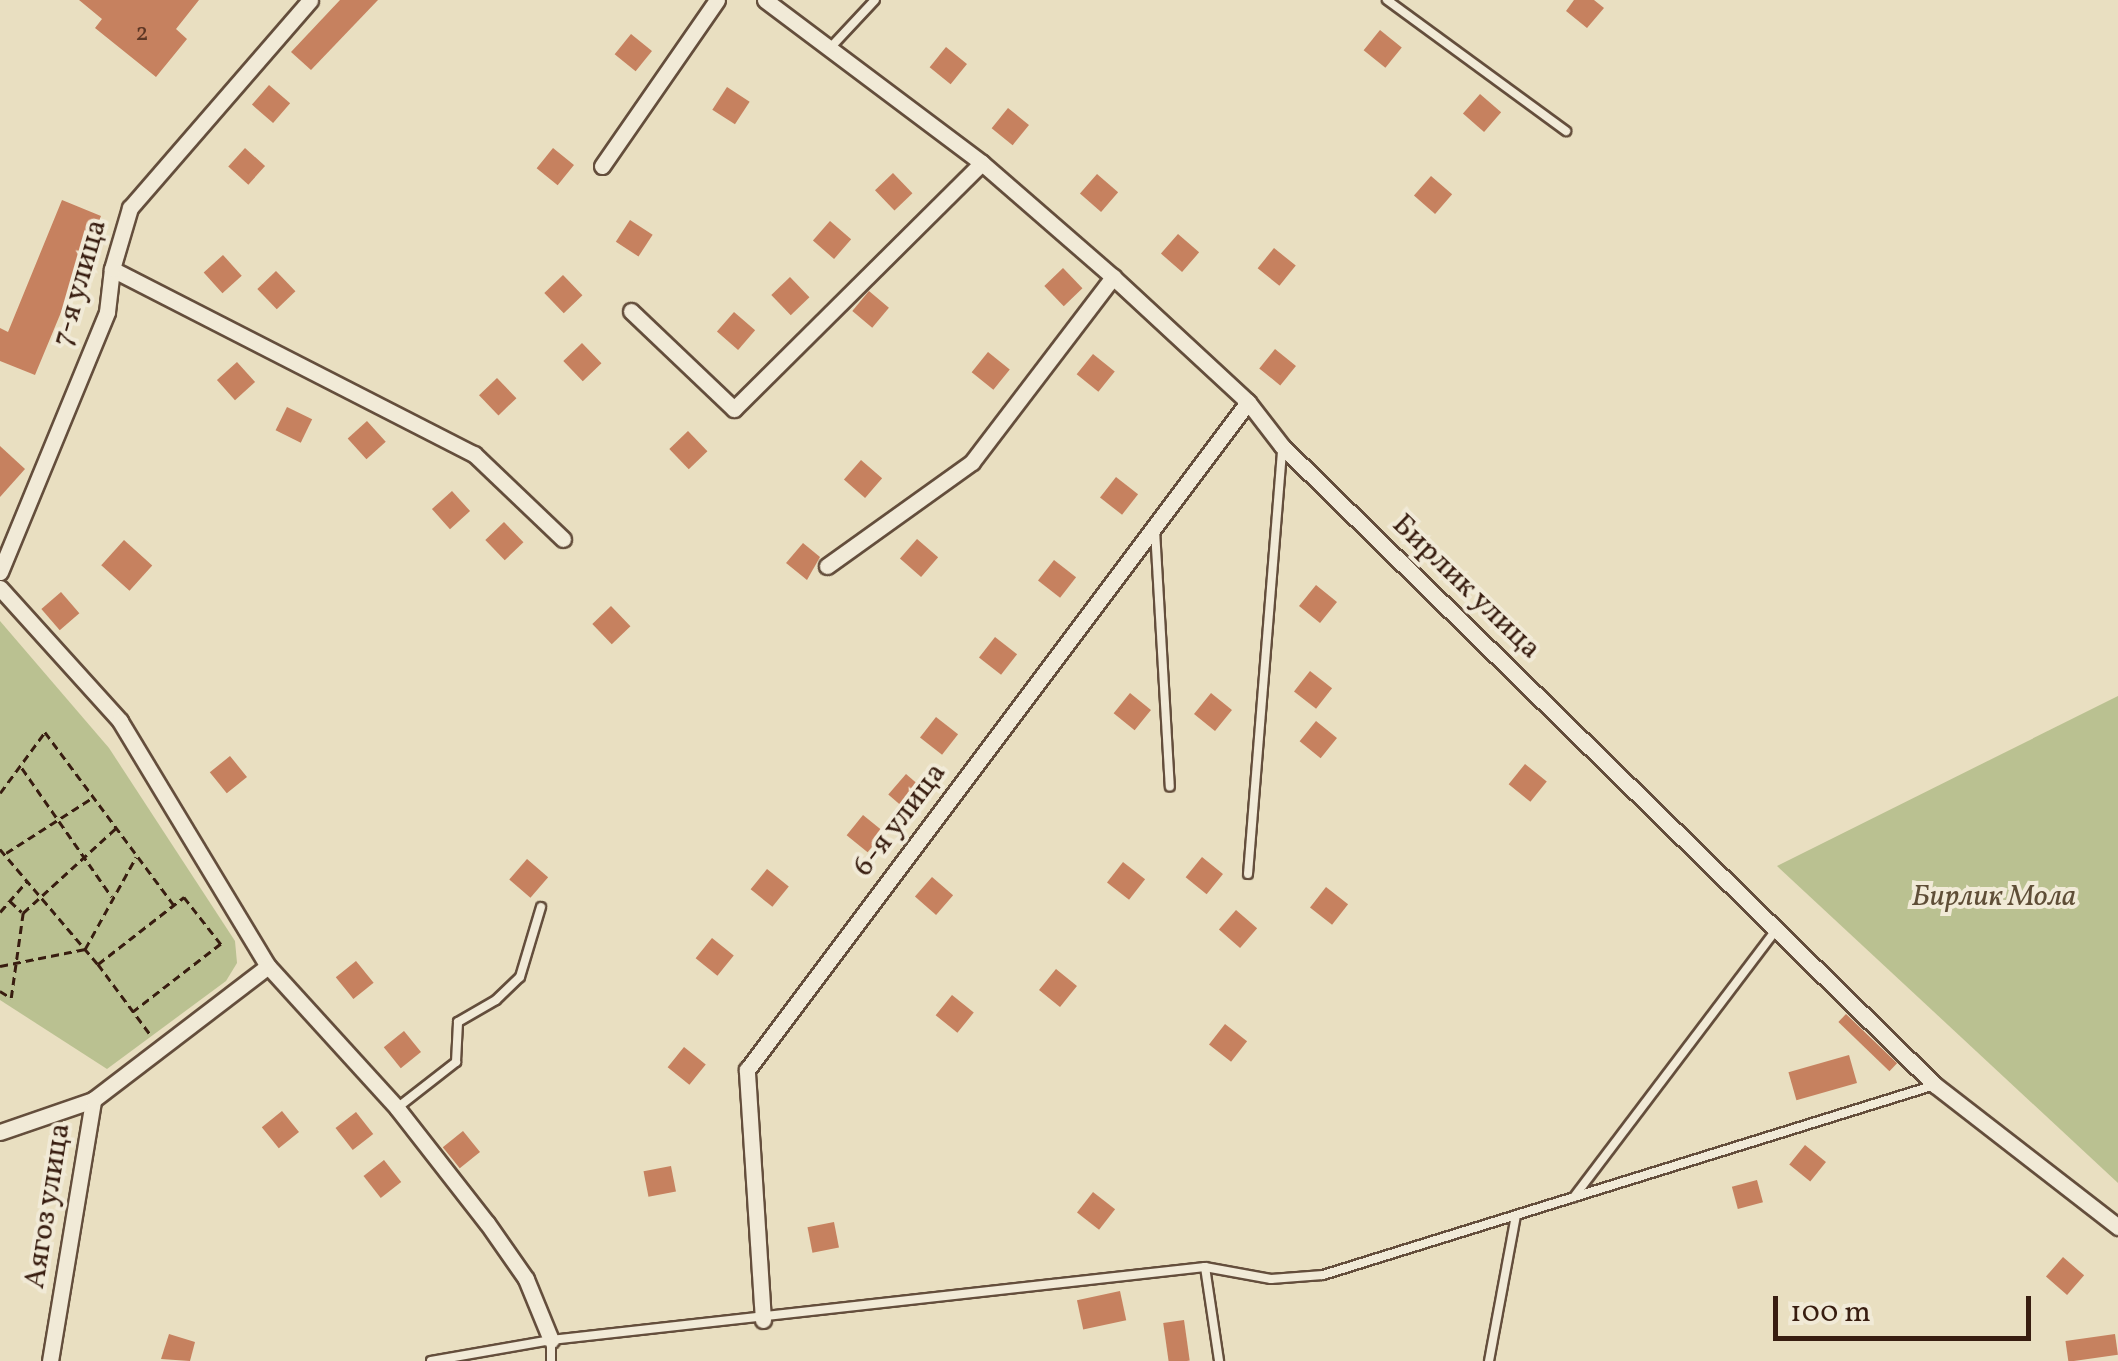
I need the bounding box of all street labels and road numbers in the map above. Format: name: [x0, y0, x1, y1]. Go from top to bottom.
street label: 7-я улица: [45, 215, 115, 351]
street label: Бирлик улица: [1384, 507, 1548, 667]
street label: 6-я улица: [845, 756, 955, 884]
street label: Аягоз улица: [17, 1120, 79, 1292]

